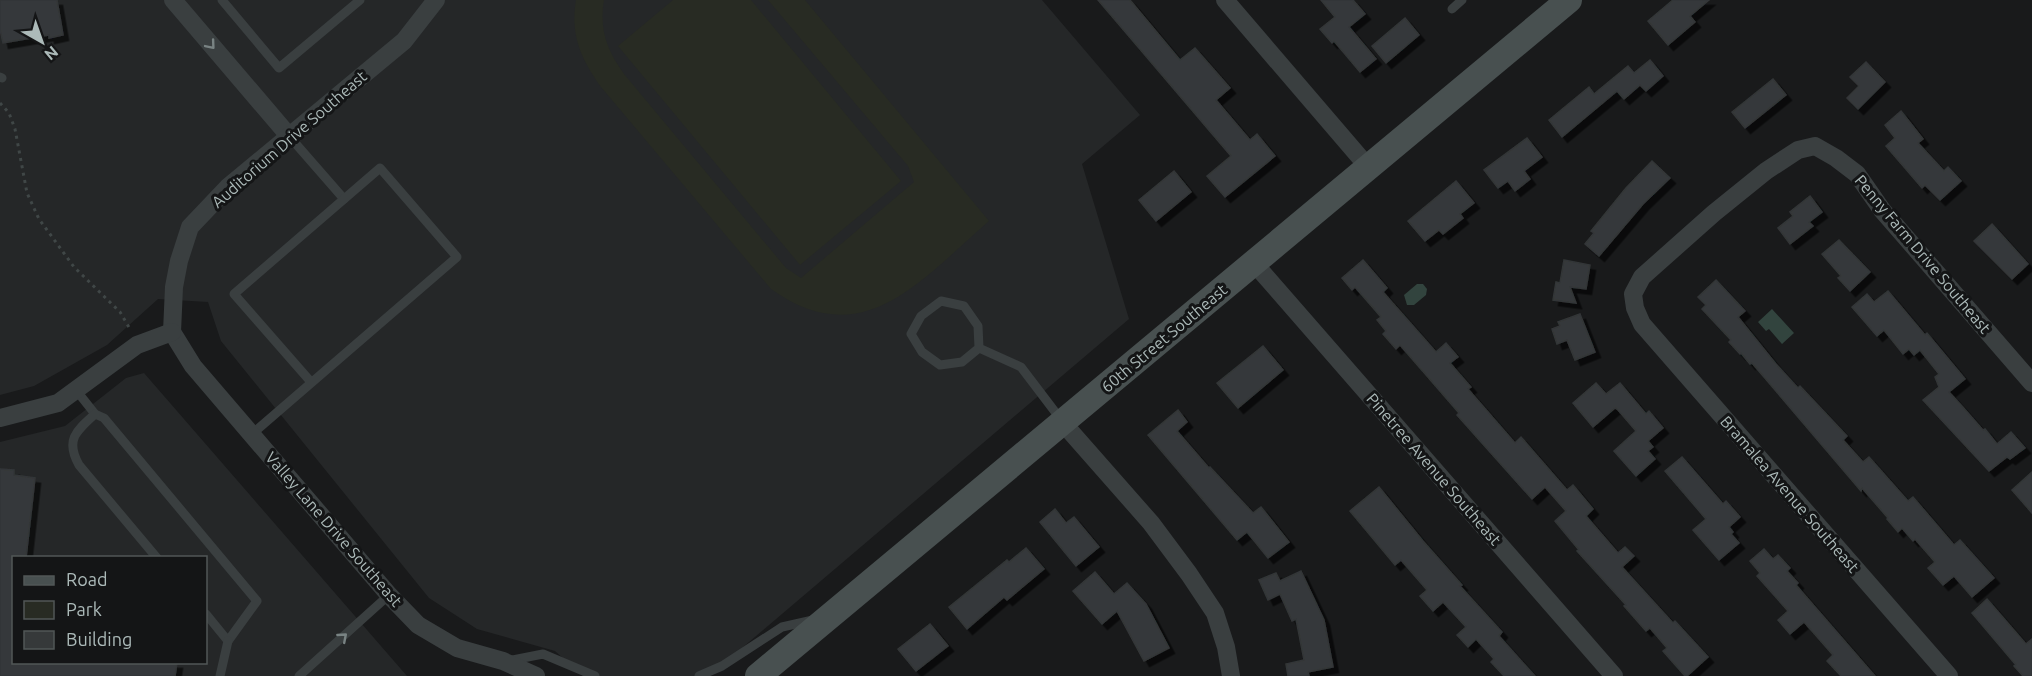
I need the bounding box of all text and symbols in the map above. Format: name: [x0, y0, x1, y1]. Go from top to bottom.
north arrow: [12, 12, 72, 72]
one-way arrow: [204, 38, 215, 49]
text: N: [41, 43, 62, 64]
street label: Auditorium Drive Southeast: [208, 66, 371, 211]
street label: Penny Farm Drive Southeast: [1851, 171, 1995, 337]
street label: 60th Street Southeast: [1098, 280, 1231, 396]
street label: Pinetree Avenue Southeast: [1363, 389, 1505, 549]
street label: Bramalea Avenue Southeast: [1717, 412, 1863, 576]
street label: Valley Lane Drive Southeast: [262, 448, 406, 610]
legend: [12, 556, 207, 664]
text: Road: [66, 569, 108, 589]
text: Park: [66, 599, 102, 619]
text: Building: [66, 629, 132, 649]
one-way arrow: [336, 633, 347, 644]

